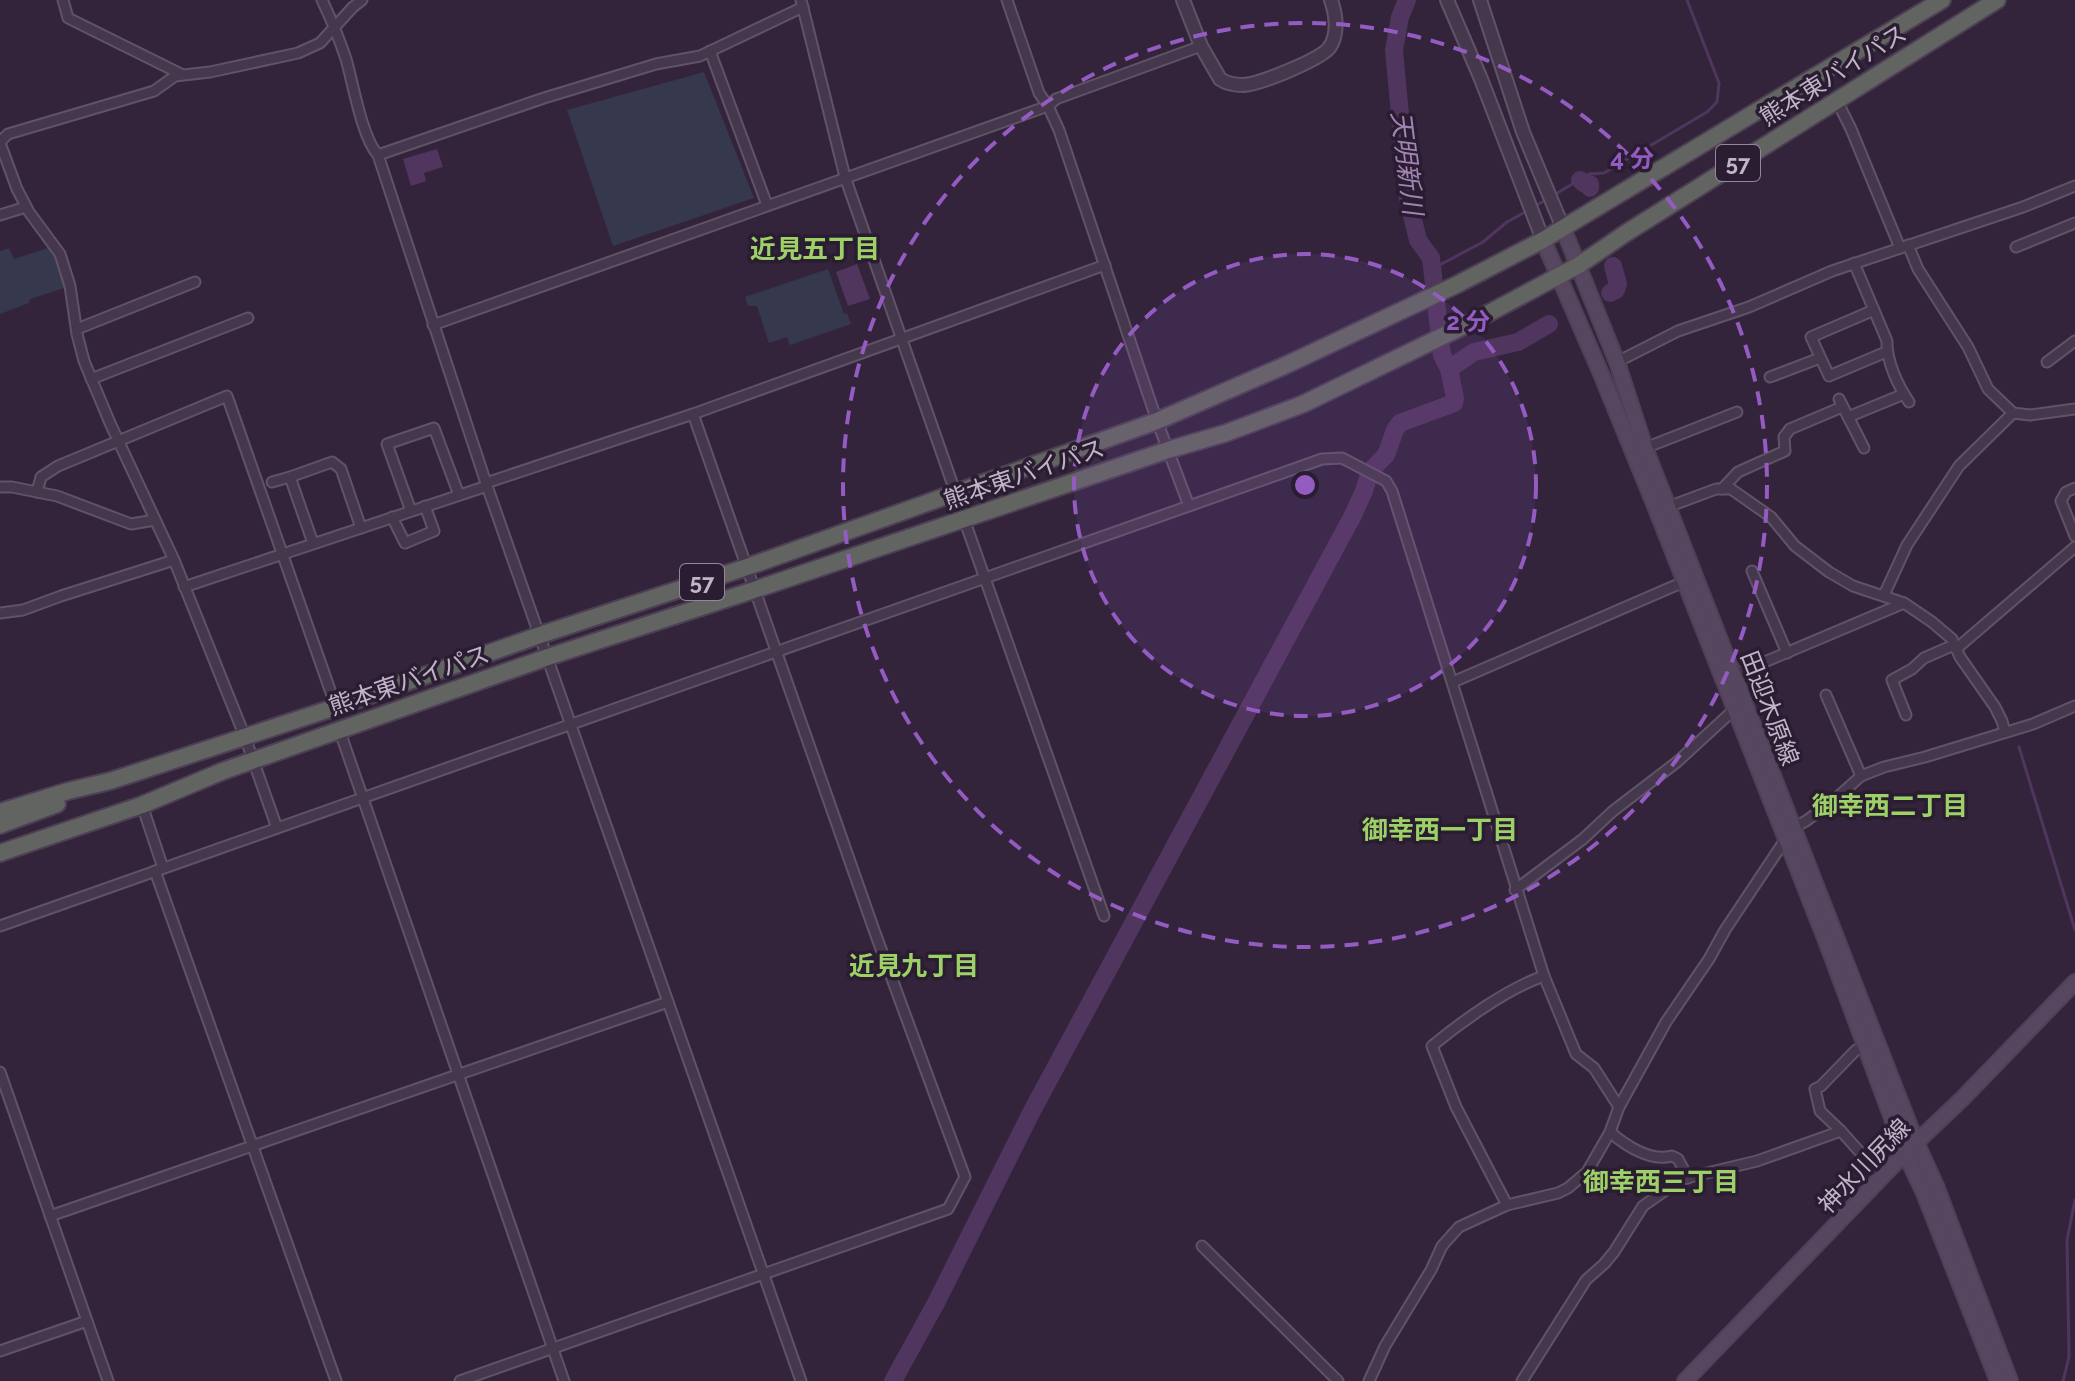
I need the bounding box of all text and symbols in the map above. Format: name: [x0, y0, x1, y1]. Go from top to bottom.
street label: 熊本東バイパス: [1754, 18, 1912, 132]
water label: 天明新川: [1386, 110, 1429, 219]
text: 4 分: [1610, 144, 1654, 173]
road number: 57: [1716, 145, 1760, 181]
district label: 近見五丁目: [750, 234, 880, 264]
text: 2 分: [1446, 307, 1490, 336]
street label: 熊本東バイパス: [940, 433, 1108, 515]
centre of rings: [1291, 471, 1319, 499]
road number: 57: [680, 564, 724, 600]
street label: 熊本東バイパス: [325, 639, 493, 721]
street label: 田迎木原線: [1735, 647, 1805, 769]
district label: 御幸西二丁目: [1812, 791, 1968, 821]
district label: 御幸西一丁目: [1362, 815, 1518, 845]
district label: 近見九丁目: [849, 951, 979, 981]
street label: 神水川尻線: [1812, 1113, 1916, 1219]
district label: 御幸西三丁目: [1583, 1167, 1739, 1197]

